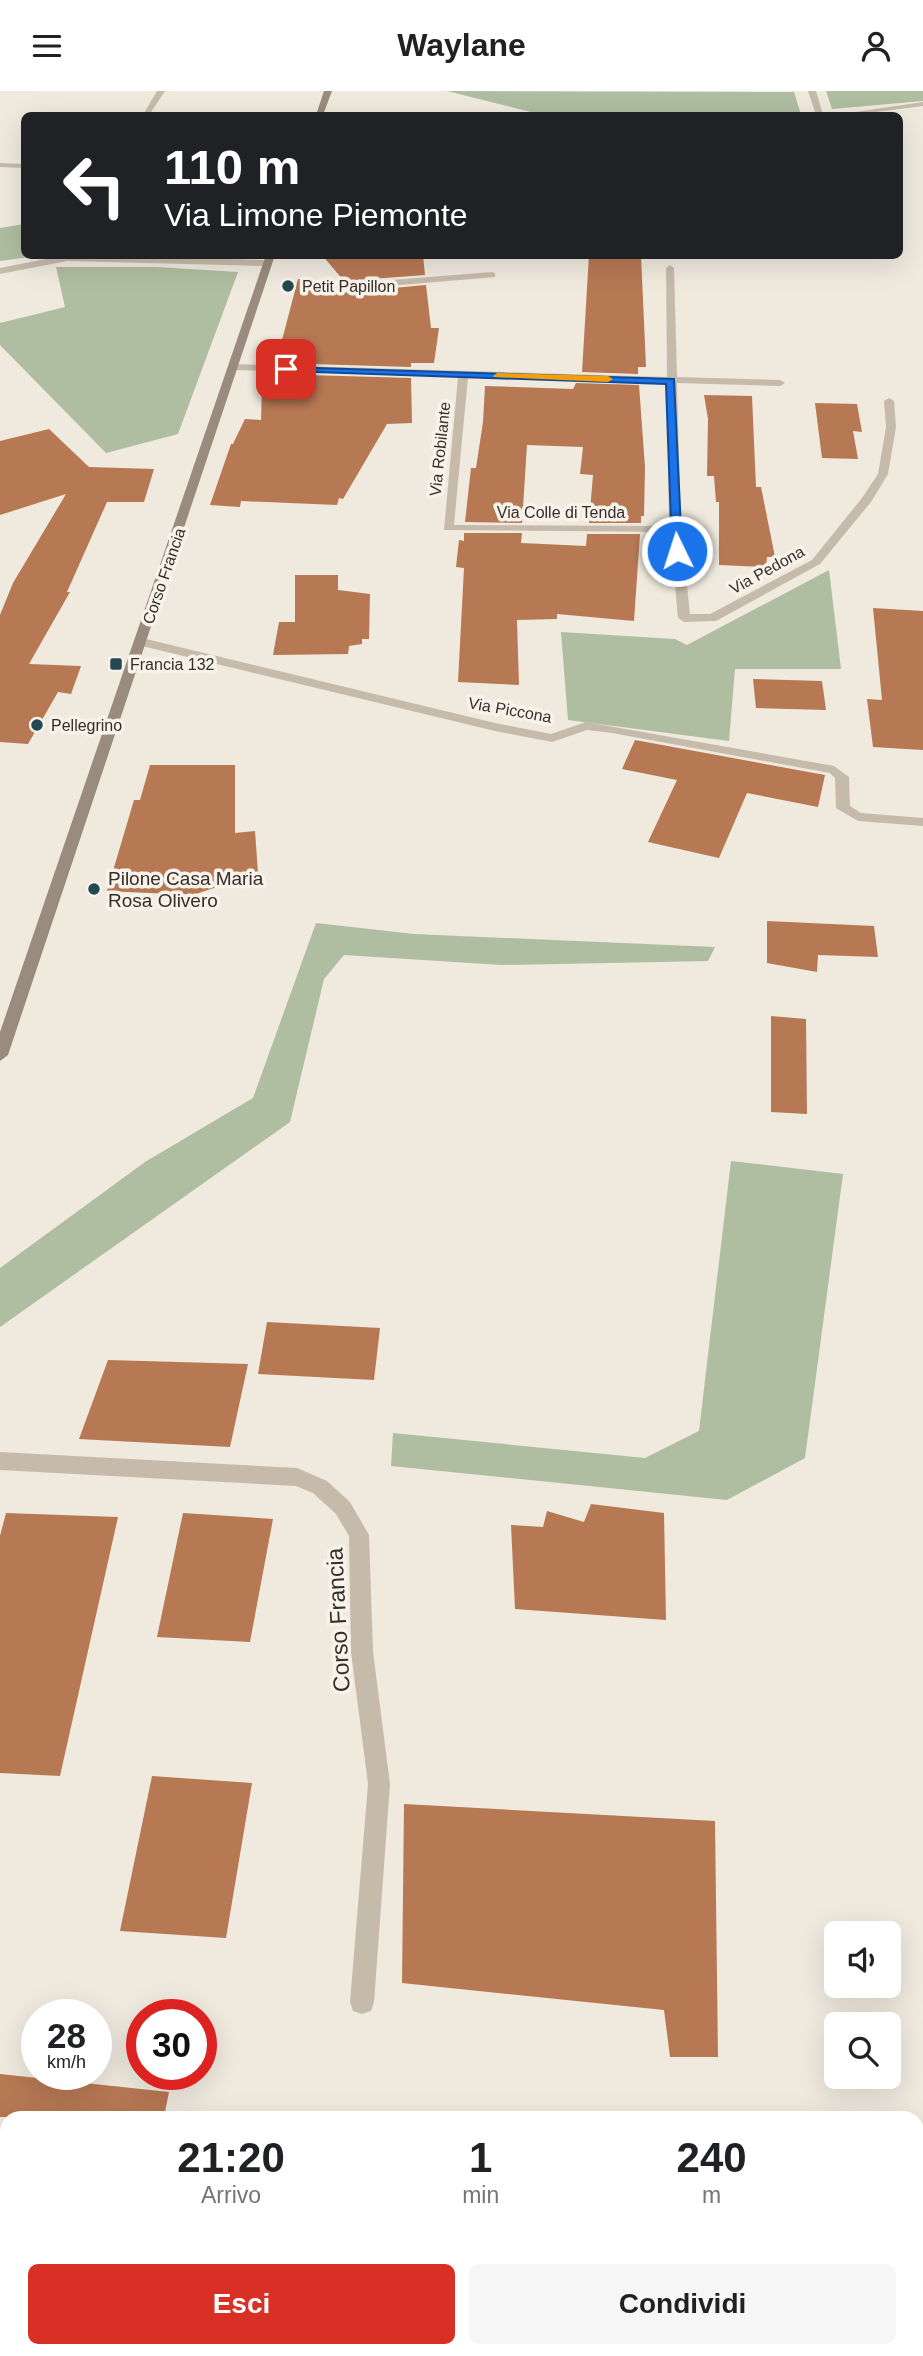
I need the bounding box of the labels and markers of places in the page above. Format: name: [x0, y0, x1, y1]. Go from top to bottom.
marker: Petit Papillon: [280, 278, 296, 294]
place label: Petit Papillon: [302, 278, 395, 295]
pin: [256, 339, 316, 399]
marker: Francia 132: [108, 656, 124, 672]
place label: Francia 132: [130, 656, 215, 673]
marker: Pellegrino: [29, 717, 45, 733]
place label: Pellegrino: [51, 717, 122, 734]
place label: Pilone Casa Maria Rosa Olivero: [108, 868, 264, 911]
marker: Pilone Casa Maria Rosa Olivero: [86, 881, 102, 897]

